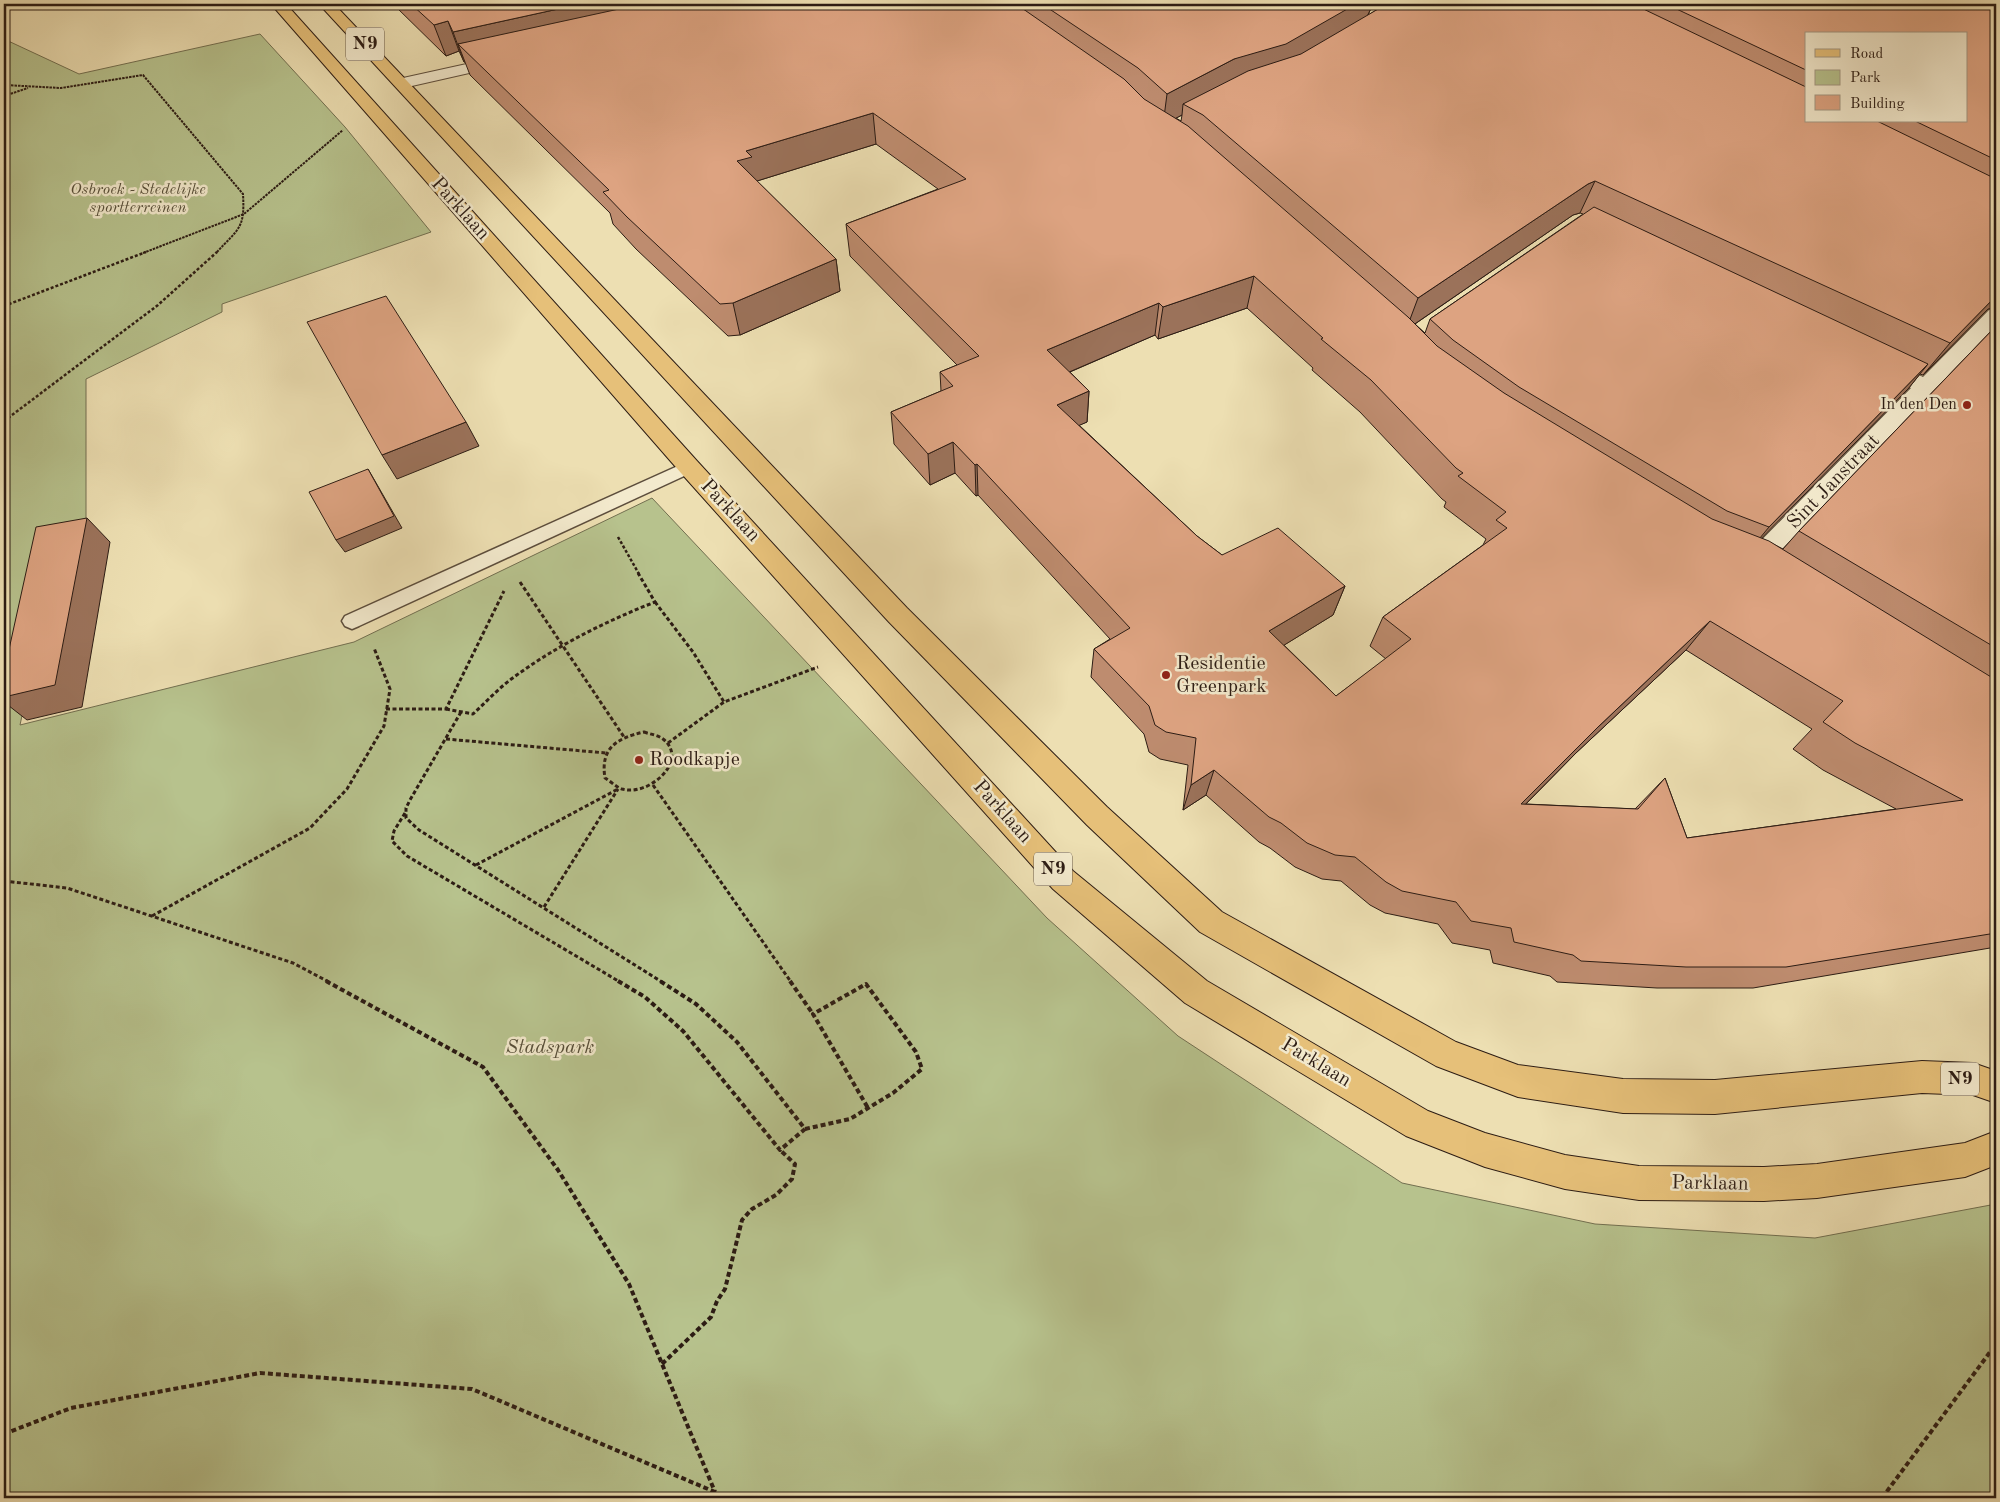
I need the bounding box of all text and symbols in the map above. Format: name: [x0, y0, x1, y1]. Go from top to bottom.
road number: N9: [346, 28, 384, 61]
legend: [1805, 32, 1968, 122]
text: Road: [1850, 47, 1884, 62]
text: Park: [1850, 71, 1881, 86]
text: Building: [1850, 97, 1905, 112]
street label: Parklaan: [427, 174, 493, 245]
park label: Osbroek - Stedelijke sportterreinen: [70, 182, 206, 216]
place label: In den Den: [1880, 397, 1957, 413]
marker: In den Den: [1961, 399, 1973, 411]
street label: Sint Janstraat: [1784, 431, 1884, 533]
street label: Parklaan: [696, 476, 764, 546]
place label: Residentie Greenpark: [1176, 654, 1267, 697]
marker: Residentie Greenpark: [1160, 669, 1172, 681]
place label: Roodkapje: [649, 750, 740, 770]
marker: Roodkapje: [633, 754, 645, 766]
street label: Parklaan: [969, 777, 1035, 848]
road number: N9: [1034, 852, 1072, 886]
street label: Parklaan: [1278, 1035, 1354, 1092]
park label: Stadspark: [506, 1038, 594, 1058]
road number: N9: [1941, 1062, 1979, 1096]
street label: Parklaan: [1671, 1173, 1749, 1195]

